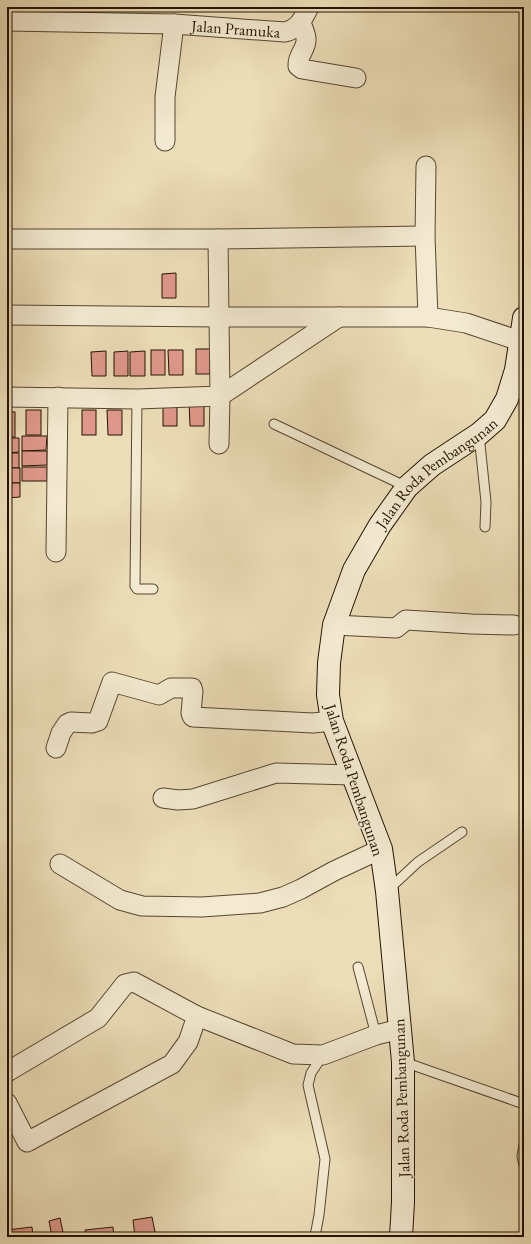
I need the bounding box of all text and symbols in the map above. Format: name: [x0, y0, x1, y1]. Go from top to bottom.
street label: Jalan Pramuka: [189, 15, 282, 43]
street label: Jalan Roda Pembangunan: [370, 412, 502, 535]
street label: Jalan Roda Pembangunan: [319, 699, 389, 859]
street label: Jalan Roda Pembangunan: [388, 1018, 415, 1180]

